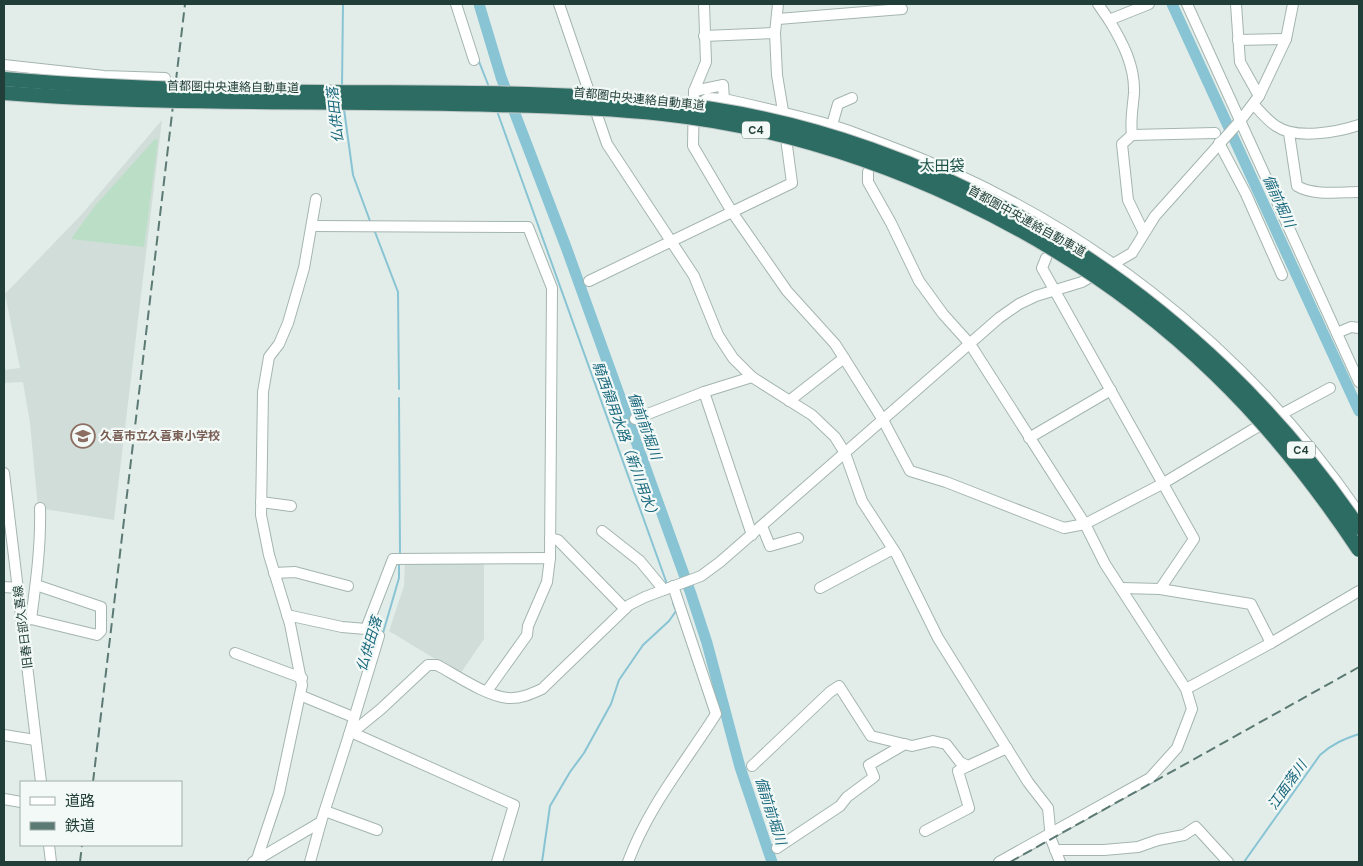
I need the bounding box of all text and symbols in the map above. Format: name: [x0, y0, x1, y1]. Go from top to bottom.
street label: 首都圏中央連絡自動車道: [167, 78, 299, 96]
water label: 仏供田落: [323, 84, 347, 144]
street label: 首都圏中央連絡自動車道: [573, 84, 705, 114]
road number: C4: [742, 122, 770, 138]
district label: 太田袋: [919, 156, 965, 176]
water label: 備前堀川: [1259, 172, 1300, 232]
street label: 首都圏中央連絡自動車道: [965, 182, 1089, 260]
water label: 騎西領用水路（新川用水）: [589, 359, 663, 523]
water label: 備前前堀川: [625, 390, 666, 464]
school or university icon: 久喜市立久喜東小学校: [70, 423, 96, 449]
place label: 久喜市立久喜東小学校: [100, 428, 220, 444]
road number: C4: [1287, 442, 1315, 458]
street label: 旧春日部久喜線: [10, 584, 36, 670]
water label: 仏供田落: [352, 613, 386, 673]
water label: 江面落川: [1264, 755, 1312, 813]
water label: 備前前堀川: [752, 775, 791, 849]
legend: [20, 781, 182, 846]
text: 道路: [65, 791, 95, 811]
text: 鉄道: [65, 816, 95, 836]

